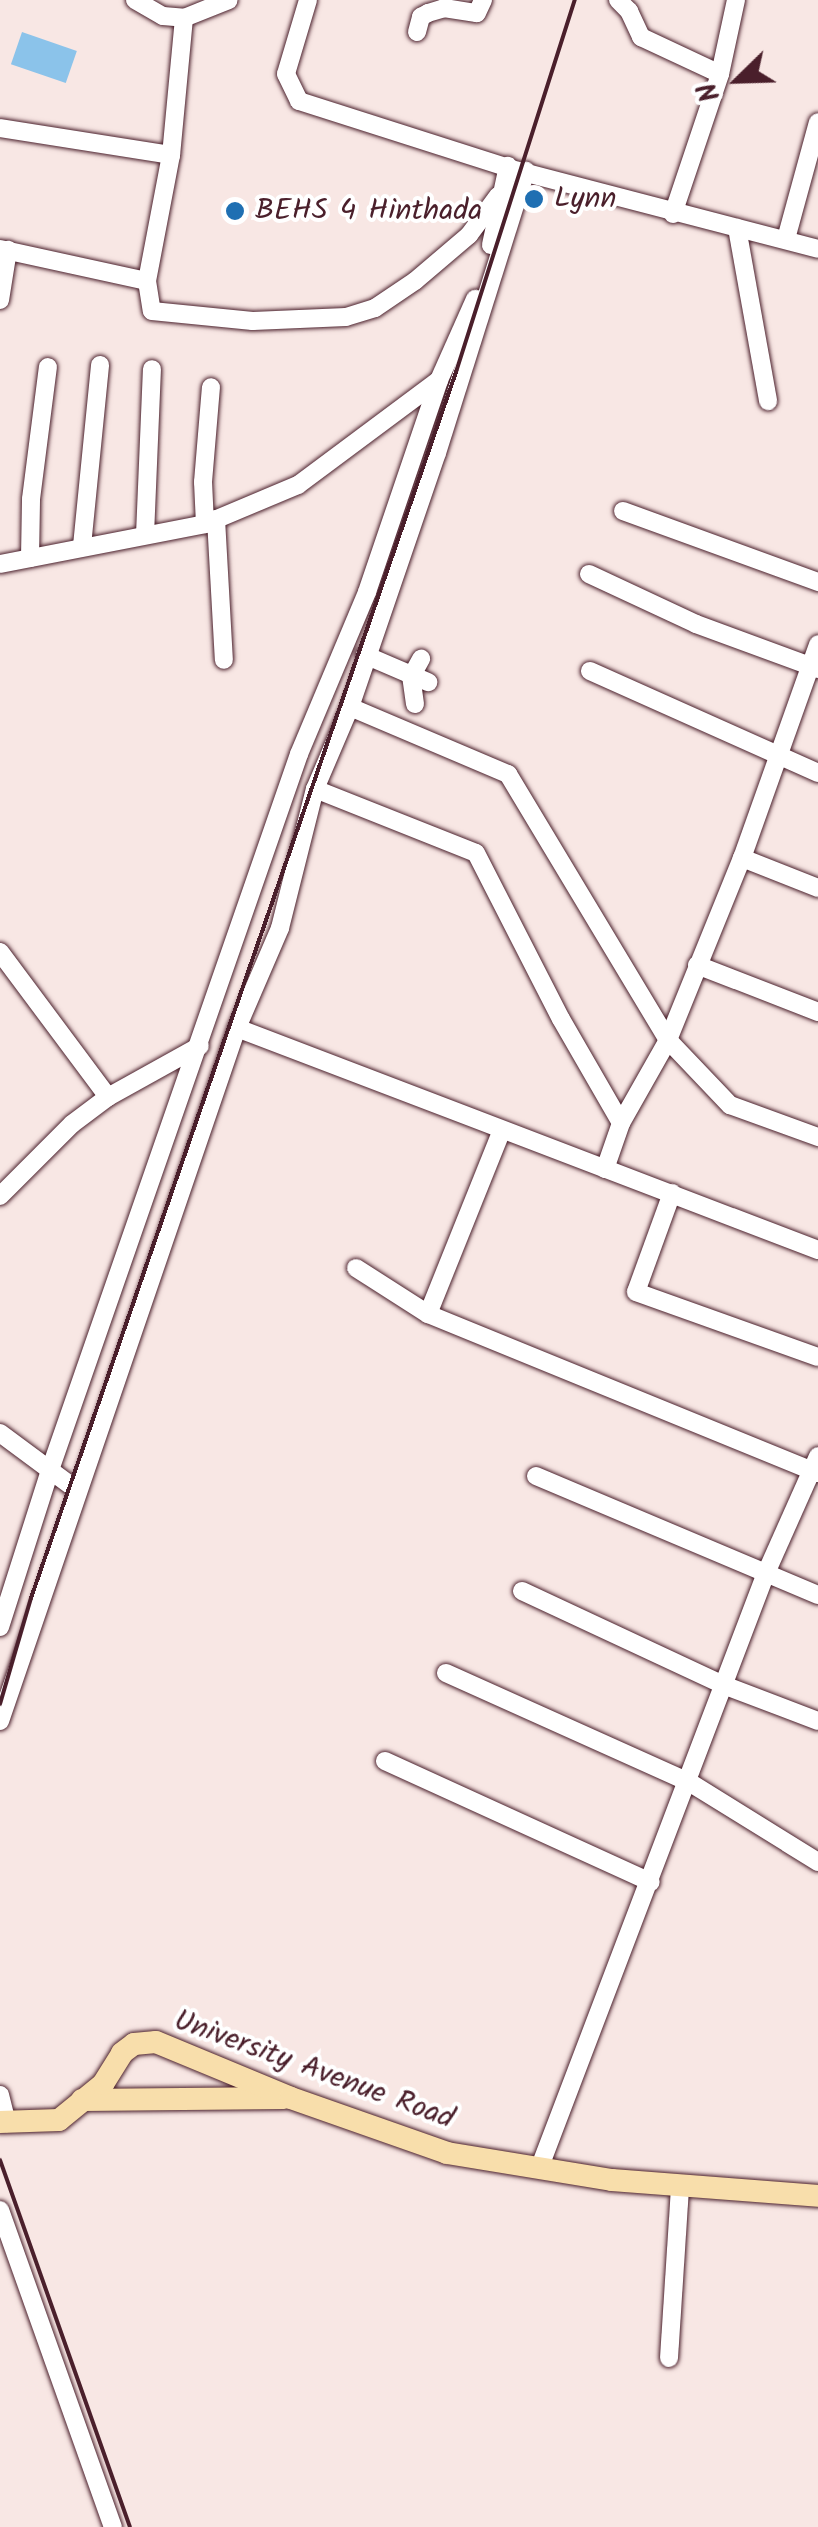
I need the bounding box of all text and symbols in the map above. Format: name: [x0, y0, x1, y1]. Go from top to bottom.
north arrow: [688, 30, 788, 130]
text: N: [686, 75, 734, 109]
place label: Lynn: [554, 181, 616, 217]
marker: Lynn: [523, 188, 545, 210]
place label: BEHS 4 Hinthada: [255, 193, 482, 229]
marker: BEHS 4 Hinthada: [224, 200, 246, 222]
street label: University Avenue Road: [169, 2003, 459, 2137]

